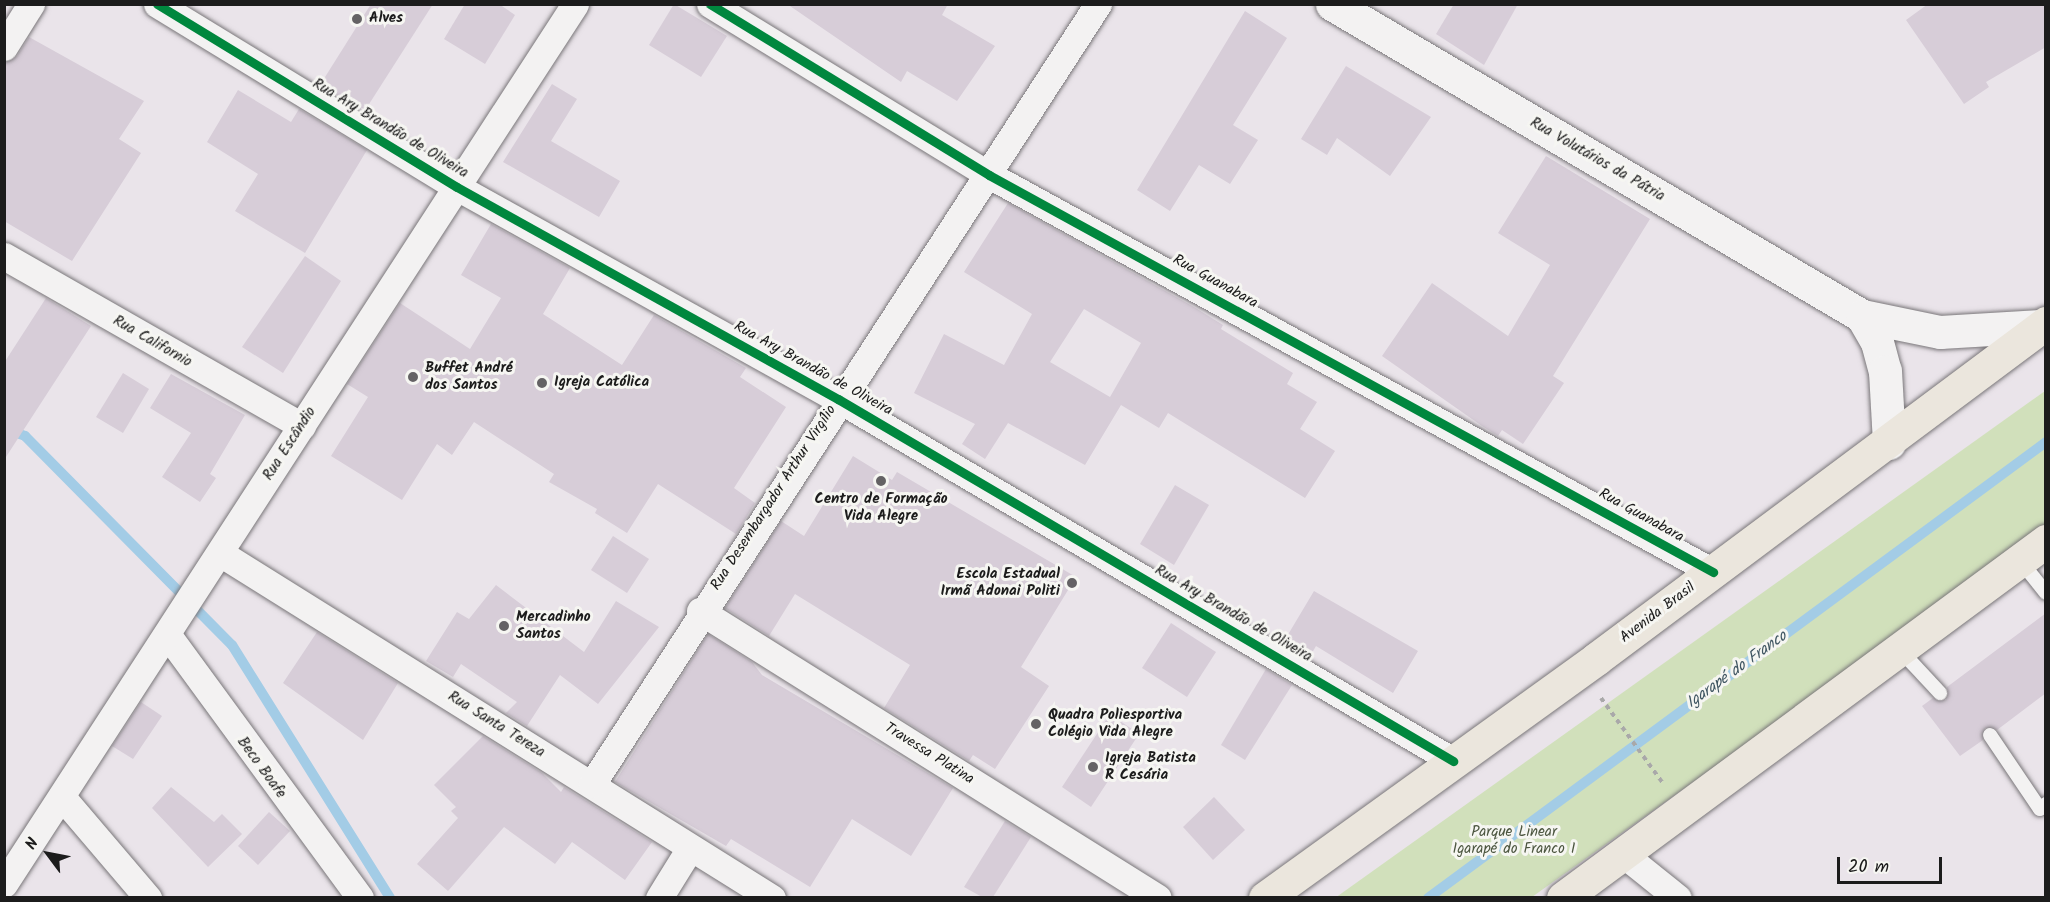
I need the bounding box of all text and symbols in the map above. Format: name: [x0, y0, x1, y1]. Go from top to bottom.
place label: Alves: [369, 10, 403, 28]
marker: Alves: [350, 12, 364, 26]
street label: Rua Ary Brandão de Oliveira: [309, 75, 471, 183]
street label: Rua Volutários da Pátria: [1526, 114, 1668, 206]
street label: Rua Guanabara: [1169, 251, 1261, 313]
street label: Rua Californio: [109, 312, 195, 372]
street label: Rua Ary Brandão de Oliveira: [731, 318, 895, 420]
place label: Buffet André dos Santos: [425, 359, 513, 394]
marker: Buffet André dos Santos: [406, 370, 420, 384]
place label: Igreja Católica: [554, 374, 649, 392]
marker: Igreja Católica: [535, 376, 549, 390]
street label: Rua Desembargador Arthur Virgílio: [707, 402, 841, 594]
street label: Rua Escândio: [260, 404, 320, 484]
marker: Centro de Formação Vida Alegre: [874, 474, 888, 488]
street label: Rua Guanabara: [1595, 485, 1687, 547]
place label: Centro de Formação Vida Alegre: [814, 490, 948, 525]
street label: Rua Ary Brandão de Oliveira: [1151, 562, 1315, 666]
place label: Escola Estadual Irmã Adonai Politi: [940, 565, 1060, 600]
marker: Escola Estadual Irmã Adonai Politi: [1065, 576, 1079, 590]
street label: Avenida Brasil: [1617, 579, 1699, 647]
place label: Mercadinho Santos: [516, 608, 591, 643]
marker: Mercadinho Santos: [497, 619, 511, 633]
water label: Igarapé do Franco: [1683, 627, 1791, 713]
street label: Rua Santa Tereza: [444, 688, 548, 762]
place label: Quadra Poliesportiva Colégio Vida Alegre: [1048, 706, 1182, 741]
marker: Quadra Poliesportiva Colégio Vida Alegre: [1029, 717, 1043, 731]
street label: Travessa Platina: [881, 719, 977, 789]
street label: Beco Boafe: [233, 734, 289, 802]
place label: Igreja Batista R Cesária: [1105, 749, 1196, 784]
marker: Igreja Batista R Cesária: [1086, 760, 1100, 774]
park label: Parque Linear Igarapé do Franco I: [1453, 823, 1575, 858]
north arrow: [18, 824, 78, 884]
text: N: [19, 833, 46, 855]
scale bar: [1840, 845, 1945, 883]
text: 20 m: [1848, 853, 1889, 882]

